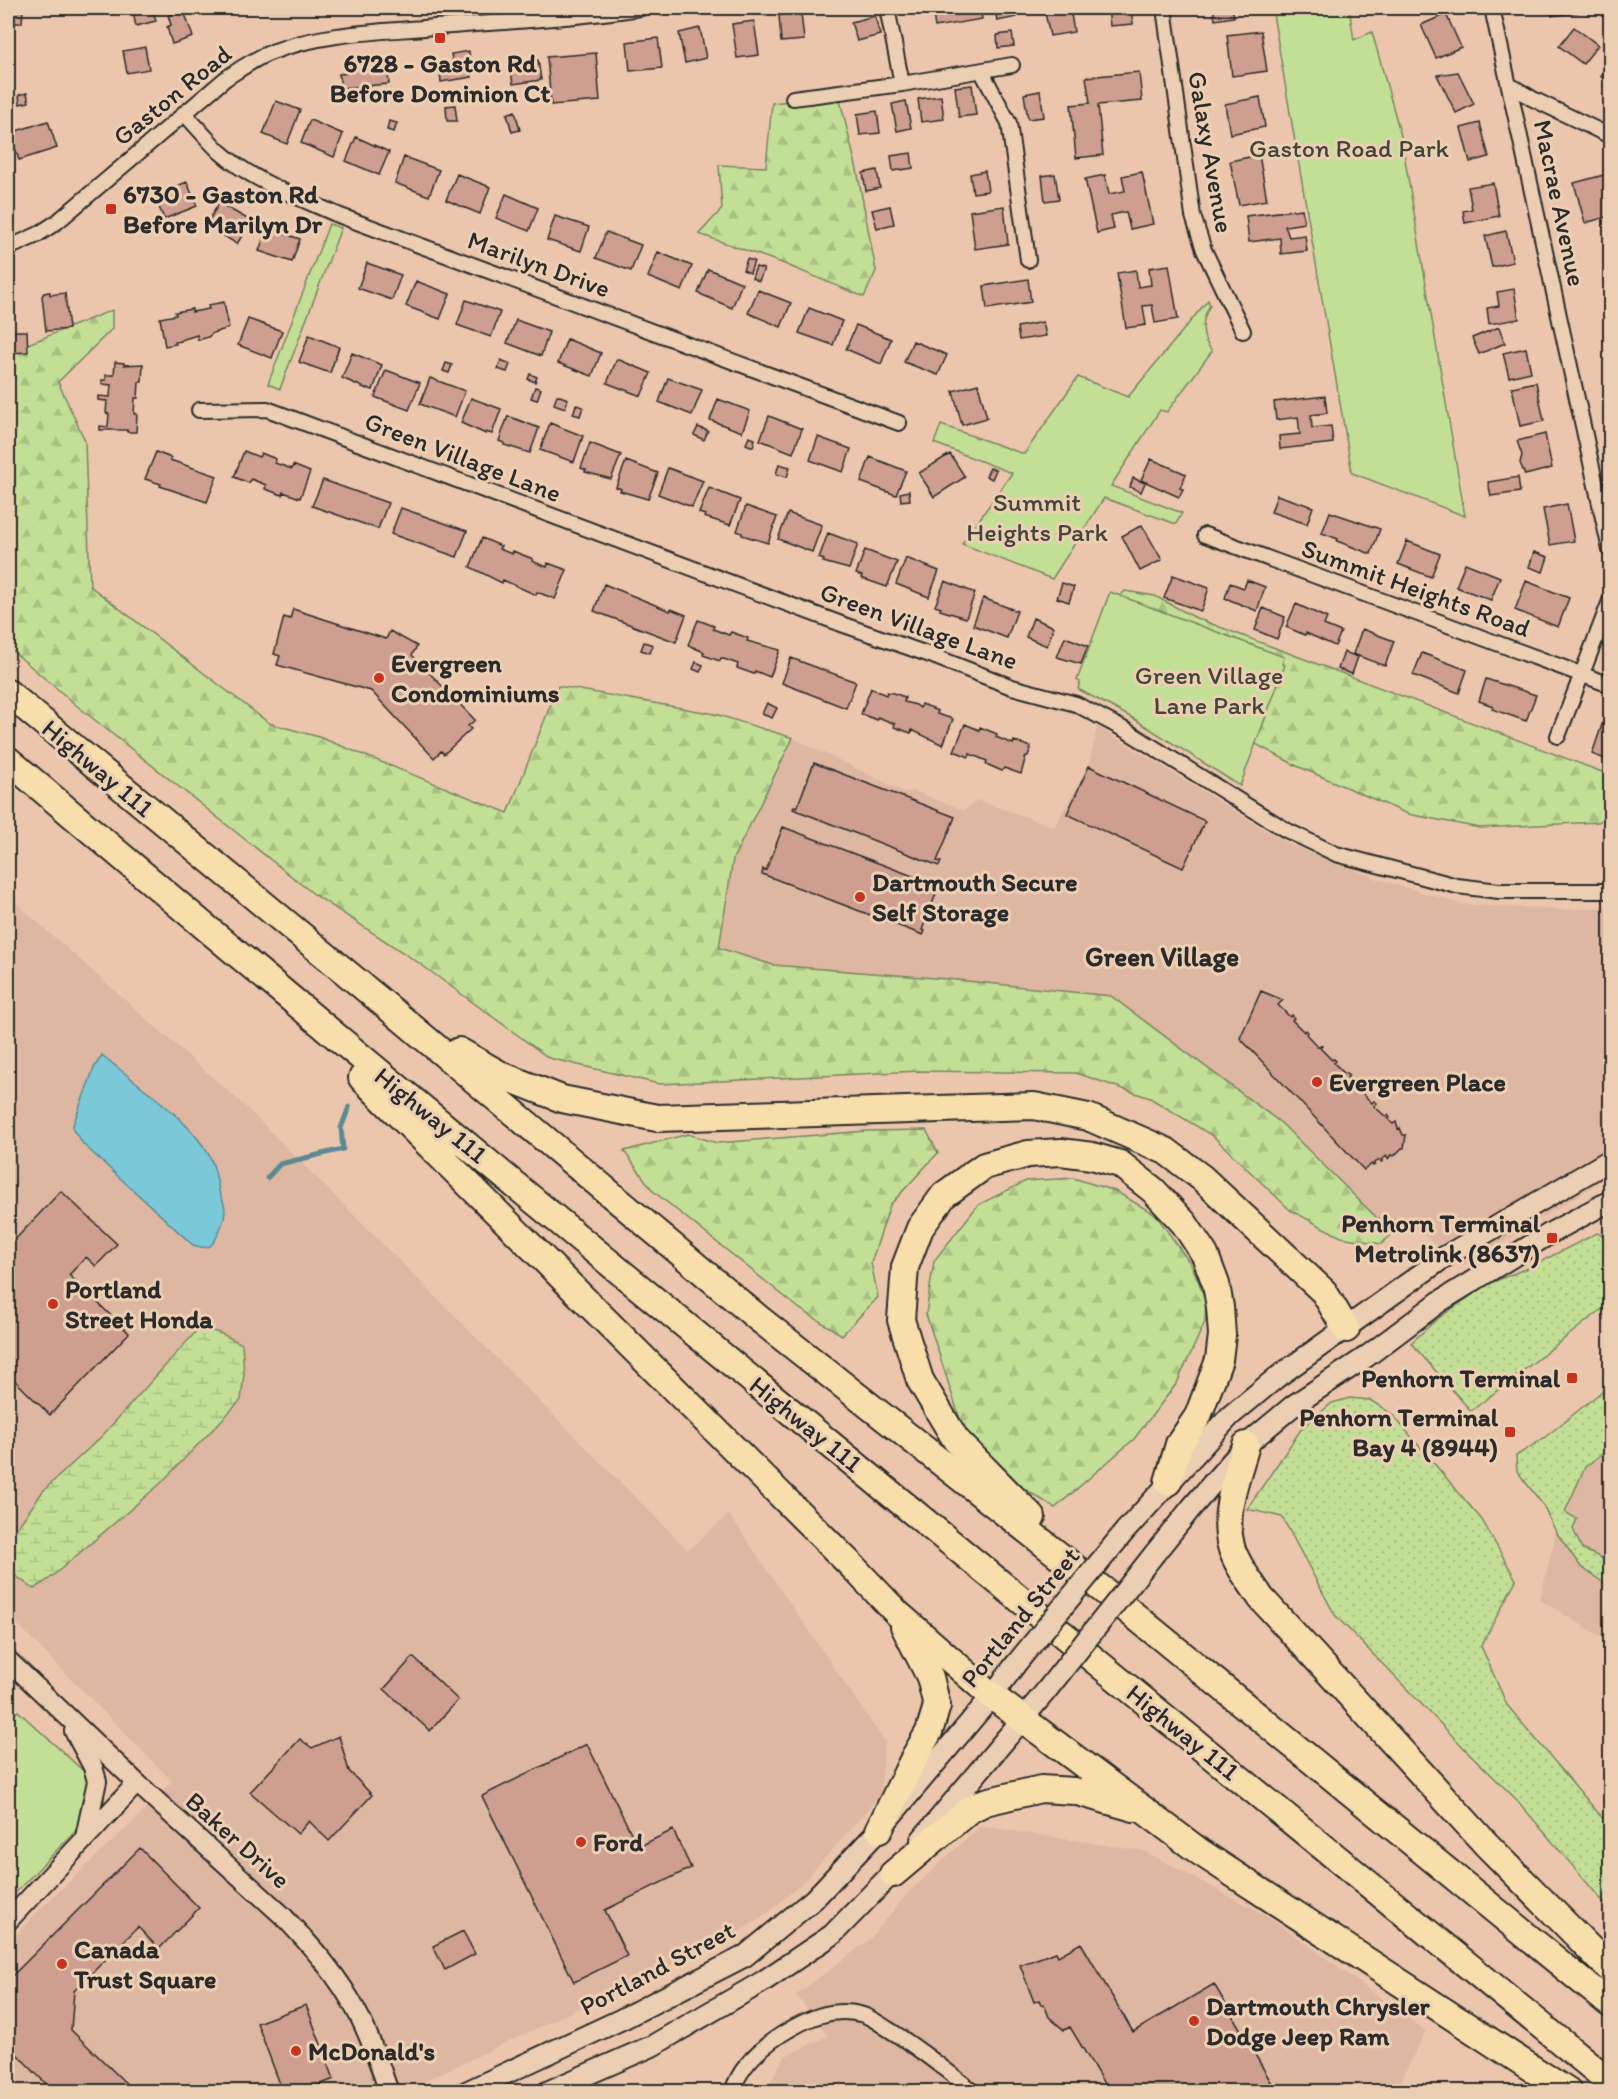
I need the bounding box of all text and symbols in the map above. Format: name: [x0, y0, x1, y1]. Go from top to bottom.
marker: 6728 - Gaston Rd Before Dominion Ct: [433, 31, 447, 45]
street label: Gaston Road: [106, 37, 238, 153]
place label: 6728 - Gaston Rd Before Dominion Ct: [330, 47, 550, 109]
street label: Galaxy Avenue: [1181, 69, 1241, 235]
street label: Macrae Avenue: [1527, 117, 1593, 289]
park label: Gaston Road Park: [1249, 132, 1450, 164]
place label: 6730 - Gaston Rd Before Marilyn Dr: [123, 178, 323, 240]
marker: 6730 - Gaston Rd Before Marilyn Dr: [104, 202, 118, 216]
street label: Marilyn Drive: [463, 223, 615, 305]
street label: Green Village Lane: [360, 405, 566, 509]
park label: Summit Heights Park: [966, 486, 1108, 548]
street label: Summit Heights Road: [1297, 532, 1535, 644]
street label: Green Village Lane: [816, 575, 1022, 677]
place label: Evergreen Condominiums: [391, 647, 560, 709]
park label: Green Village Lane Park: [1135, 659, 1283, 721]
marker: Evergreen Condominiums: [372, 671, 386, 685]
street label: Highway 111: [36, 712, 160, 824]
place label: Dartmouth Secure Self Storage: [872, 866, 1078, 928]
marker: Dartmouth Secure Self Storage: [853, 890, 867, 904]
district label: Green Village: [1085, 940, 1239, 973]
street label: Highway 111: [368, 1060, 494, 1170]
place label: Evergreen Place: [1329, 1066, 1506, 1098]
marker: Evergreen Place: [1310, 1075, 1324, 1089]
place label: Penhorn Terminal Metrolink (8637): [1341, 1207, 1541, 1269]
marker: Penhorn Terminal Metrolink (8637): [1545, 1231, 1559, 1245]
place label: Portland Street Honda: [65, 1273, 213, 1335]
marker: Portland Street Honda: [46, 1297, 60, 1311]
place label: Penhorn Terminal: [1361, 1362, 1561, 1394]
street label: Highway 111: [743, 1369, 869, 1479]
marker: Penhorn Terminal: [1565, 1371, 1579, 1385]
place label: Penhorn Terminal Bay 4 (8944): [1299, 1401, 1499, 1463]
marker: Penhorn Terminal Bay 4 (8944): [1503, 1425, 1517, 1439]
street label: Portland Street: [954, 1540, 1086, 1694]
street label: Highway 111: [1120, 1677, 1246, 1787]
street label: Baker Drive: [179, 1785, 297, 1895]
place label: Ford: [593, 1826, 644, 1858]
marker: Ford: [574, 1835, 588, 1849]
street label: Portland Street: [574, 1914, 740, 2022]
place label: Canada Trust Square: [73, 1933, 216, 1995]
marker: Canada Trust Square: [55, 1957, 69, 1971]
place label: Dartmouth Chrysler Dodge Jeep Ram: [1206, 1990, 1431, 2052]
marker: Dartmouth Chrysler Dodge Jeep Ram: [1187, 2014, 1201, 2028]
place label: McDonald's: [308, 2035, 435, 2067]
marker: McDonald's: [289, 2044, 303, 2058]

